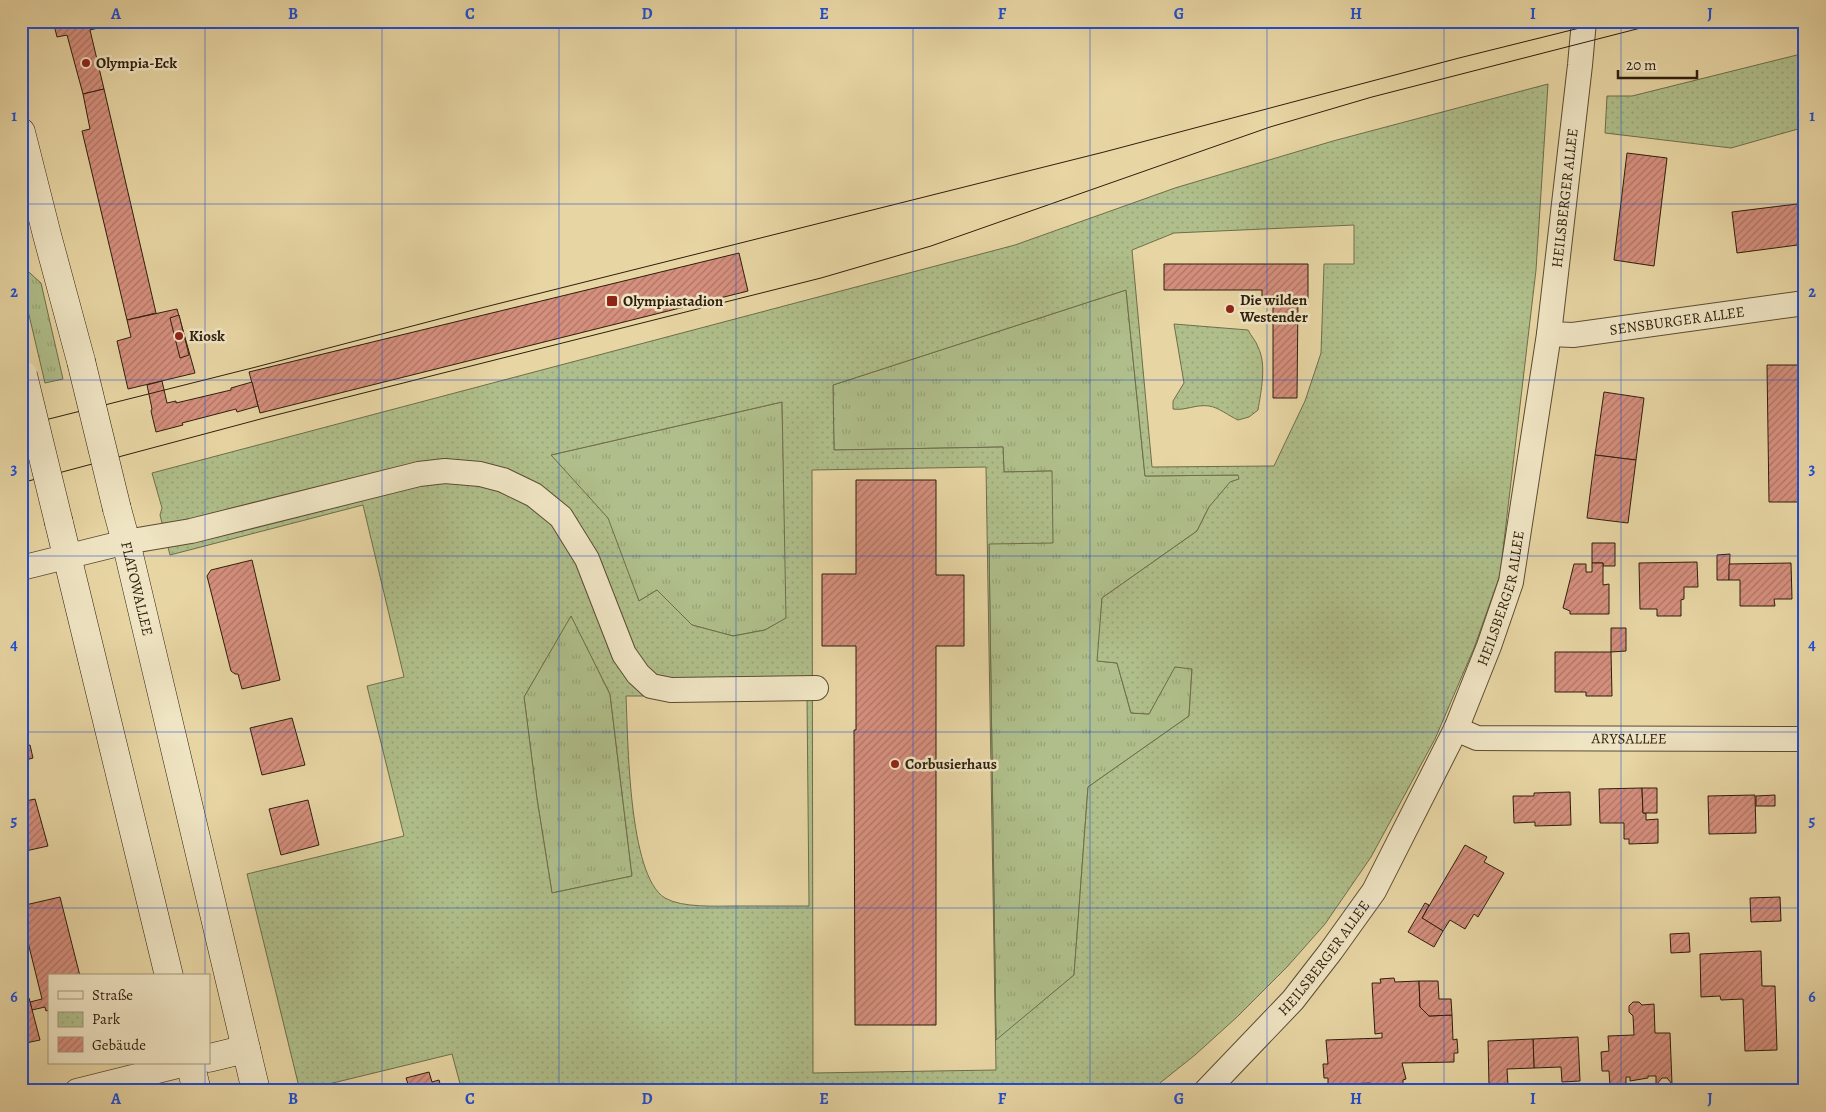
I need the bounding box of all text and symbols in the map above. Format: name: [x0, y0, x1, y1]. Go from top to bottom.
text: A: [110, 3, 122, 25]
text: B: [288, 3, 298, 25]
text: C: [465, 3, 475, 25]
text: D: [641, 3, 653, 25]
text: E: [819, 3, 829, 25]
text: F: [998, 3, 1007, 25]
text: G: [1174, 3, 1184, 25]
text: H: [1350, 3, 1362, 25]
text: I: [1530, 3, 1536, 25]
text: J: [1707, 3, 1713, 25]
scale bar: [1618, 48, 1697, 80]
place label: Olympia-Eck: [96, 53, 177, 73]
text: 20 m: [1626, 55, 1657, 75]
marker: Olympia-Eck: [80, 57, 92, 69]
text: 1: [11, 105, 17, 127]
text: 1: [1809, 105, 1815, 127]
street label: HEILSBERGER ALLEE: [1547, 127, 1583, 269]
text: 2: [10, 281, 18, 303]
text: 2: [1808, 281, 1816, 303]
place label: Die wilden Westender: [1239, 290, 1308, 327]
place label: Olympiastadion: [623, 291, 724, 311]
marker: Olympiastadion: [605, 294, 619, 308]
street label: SENSBURGER ALLEE: [1608, 301, 1746, 340]
marker: Die wilden Westender: [1224, 303, 1236, 315]
place label: Kiosk: [189, 326, 225, 346]
marker: Kiosk: [173, 330, 185, 342]
text: 3: [11, 458, 18, 480]
text: 3: [1809, 458, 1816, 480]
street label: HEILSBERGER ALLEE: [1472, 529, 1529, 669]
street label: FLATOWALLEE: [116, 539, 158, 638]
text: 4: [10, 634, 18, 656]
text: 4: [1808, 634, 1816, 656]
street label: ARYSALLEE: [1591, 728, 1667, 749]
place label: Corbusierhaus: [905, 754, 997, 774]
marker: Corbusierhaus: [889, 758, 901, 770]
text: 5: [11, 810, 18, 832]
text: 5: [1809, 810, 1816, 832]
street label: HEILSBERGER ALLEE: [1273, 896, 1374, 1020]
legend: [48, 974, 210, 1064]
text: Straße: [92, 985, 133, 1005]
text: 6: [10, 986, 18, 1008]
text: 6: [1808, 986, 1816, 1008]
text: Park: [92, 1009, 121, 1029]
text: Gebäude: [92, 1035, 146, 1055]
text: A: [110, 1088, 122, 1110]
text: B: [288, 1088, 298, 1110]
text: C: [465, 1088, 475, 1110]
text: D: [641, 1088, 653, 1110]
text: E: [819, 1088, 829, 1110]
text: F: [998, 1088, 1007, 1110]
text: G: [1174, 1088, 1184, 1110]
text: H: [1350, 1088, 1362, 1110]
text: I: [1530, 1088, 1536, 1110]
text: J: [1707, 1088, 1713, 1110]

